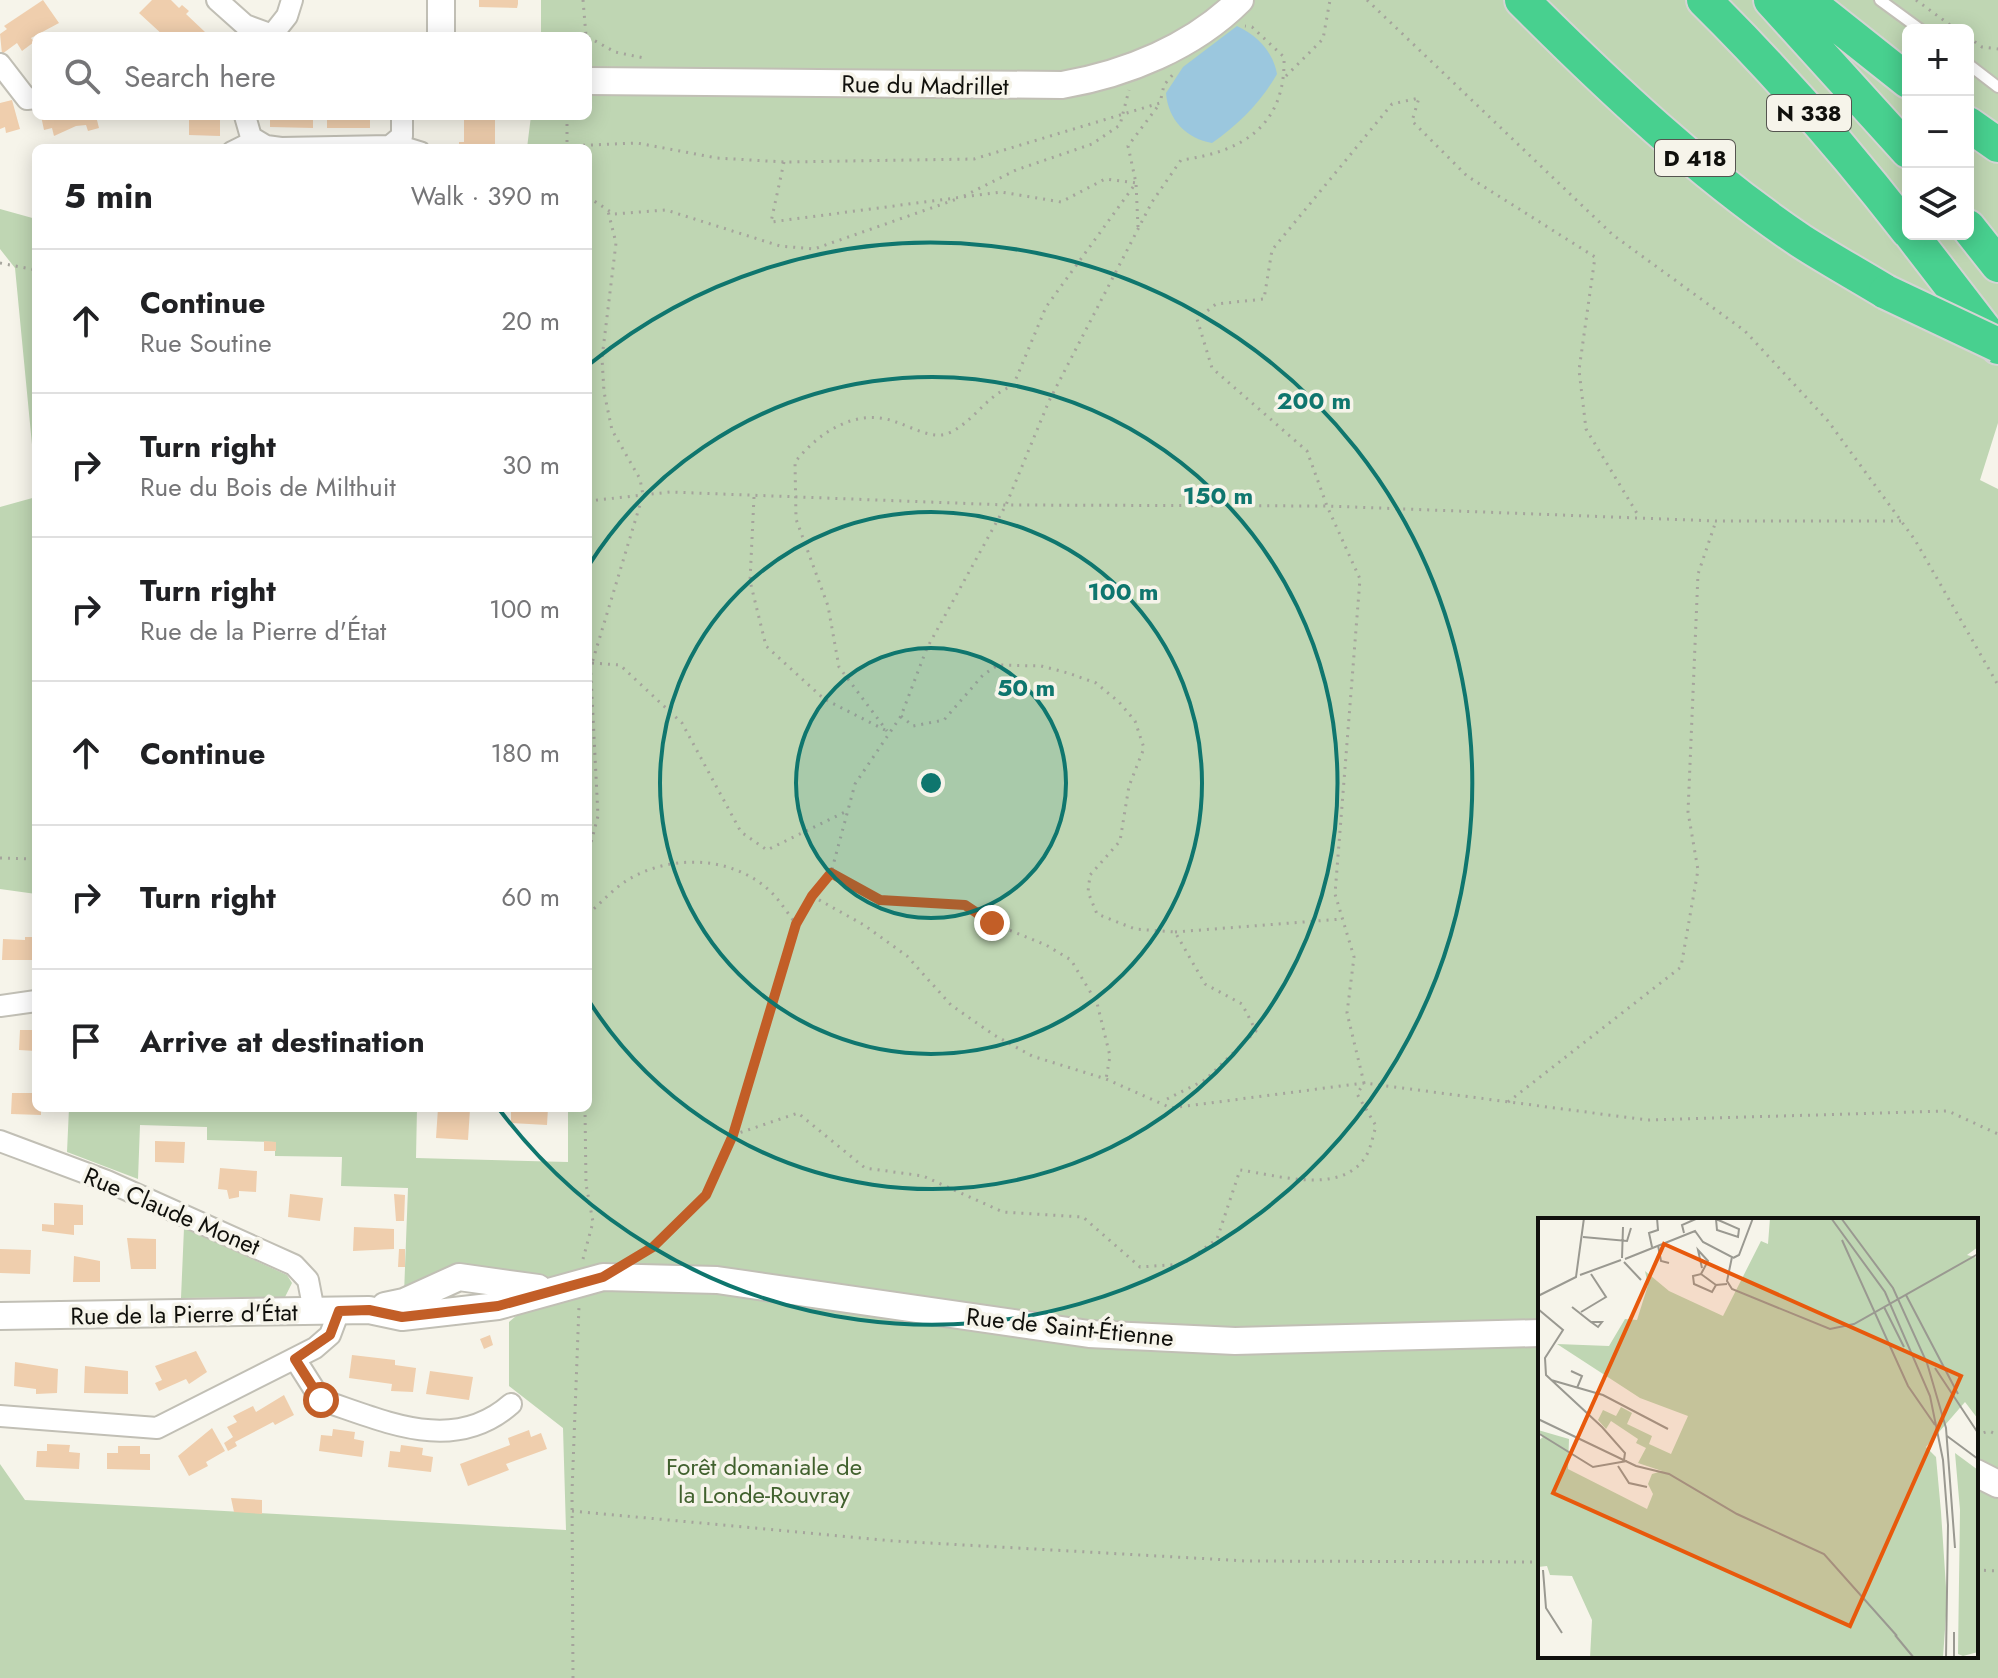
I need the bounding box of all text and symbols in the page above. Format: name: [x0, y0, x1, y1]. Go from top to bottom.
map controls: [1902, 24, 1974, 240]
button: +: [1902, 24, 1974, 96]
search box: [32, 32, 592, 120]
icon: search: [60, 54, 104, 98]
text: Search here: [124, 55, 276, 98]
street label: Rue du Madrillet: [841, 66, 1009, 104]
road number: N 338: [1767, 95, 1851, 131]
button: −: [1902, 96, 1974, 168]
road number: D 418: [1655, 140, 1735, 176]
button: layers: [1902, 168, 1974, 240]
text: 5 min: [64, 172, 153, 221]
text: Walk · 390 m: [411, 177, 560, 215]
text: Continue: [140, 281, 266, 324]
icon: ahead: [64, 299, 108, 343]
text: 20 m: [502, 302, 560, 340]
text: Rue Soutine: [140, 324, 272, 362]
text: 200 m: [1277, 383, 1351, 418]
text: Turn right: [140, 425, 276, 468]
icon: right: [64, 443, 108, 487]
text: 30 m: [502, 446, 560, 484]
text: Rue du Bois de Milthuit: [140, 468, 396, 506]
text: 150 m: [1183, 478, 1253, 513]
text: Turn right: [140, 569, 276, 612]
text: 100 m: [1088, 574, 1158, 609]
icon: right: [64, 587, 108, 631]
text: 100 m: [489, 590, 560, 628]
text: Rue de la Pierre d'État: [140, 612, 386, 650]
text: 50 m: [997, 670, 1055, 705]
icon: ahead: [64, 731, 108, 775]
text: Continue: [140, 732, 266, 775]
text: 180 m: [490, 734, 560, 772]
centre of rings: [917, 769, 945, 797]
icon: right: [64, 875, 108, 919]
text: Turn right: [140, 876, 276, 919]
text: 60 m: [501, 878, 560, 916]
route end: [974, 905, 1010, 941]
icon: arrive: [64, 1019, 108, 1063]
text: Arrive at destination: [140, 1020, 425, 1063]
street label: Rue Claude Monet: [79, 1158, 266, 1264]
inset map: [1538, 1218, 1978, 1658]
street label: Rue de la Pierre d'État: [70, 1295, 298, 1333]
street label: Rue de Saint-Étienne: [965, 1299, 1175, 1355]
route start: [303, 1382, 339, 1418]
park label: Forêt domaniale de la Londe-Rouvray: [666, 1449, 862, 1512]

